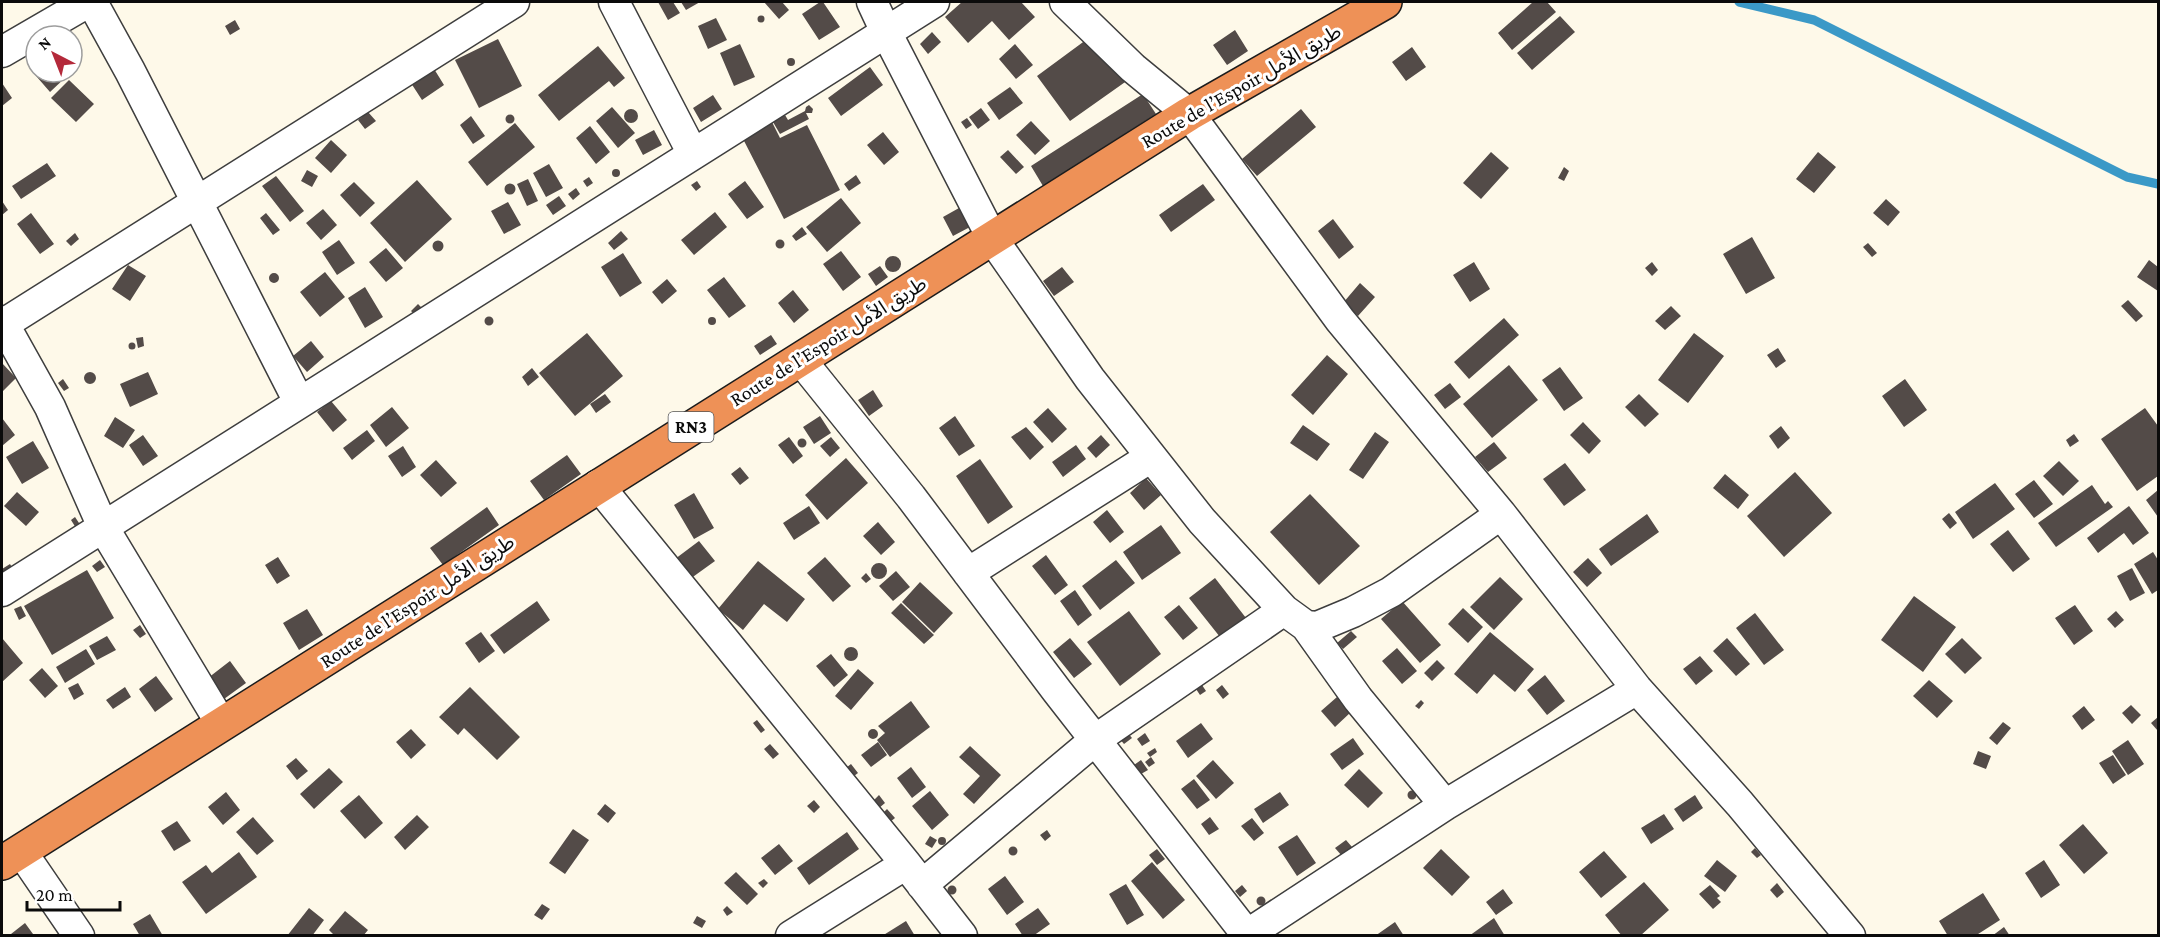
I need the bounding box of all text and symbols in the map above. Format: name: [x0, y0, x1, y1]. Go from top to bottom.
street label: Route de l’Espoir طريق الأمل: [1137, 20, 1346, 154]
north arrow: [24, 24, 84, 84]
text: N: [35, 33, 54, 53]
street label: Route de l’Espoir طريق الأمل: [726, 272, 931, 412]
road number: RN3: [668, 412, 714, 442]
street label: Route de l’Espoir طريق الأمل: [316, 530, 519, 674]
scale bar: [27, 874, 120, 912]
text: 20 m: [36, 885, 73, 905]

